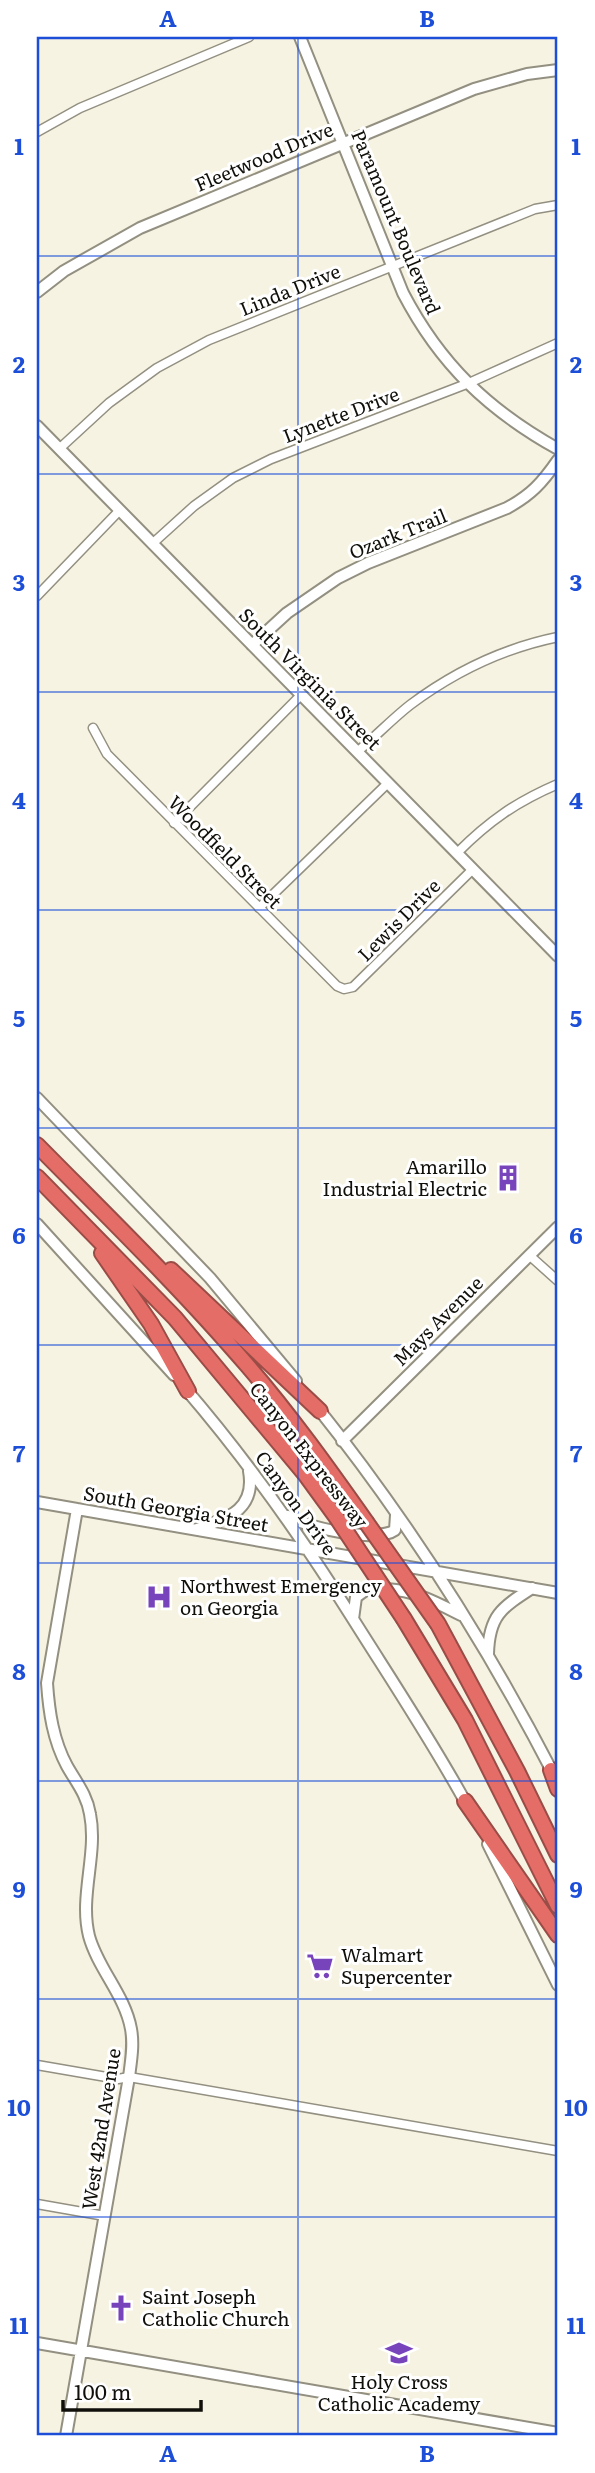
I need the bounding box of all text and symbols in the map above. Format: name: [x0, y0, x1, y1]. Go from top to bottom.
text: A: [159, 0, 177, 34]
text: B: [419, 0, 435, 34]
street label: Fleetwood Drive: [190, 114, 337, 198]
street label: Paramount Boulevard: [345, 125, 449, 319]
text: 1: [14, 128, 24, 162]
text: 1: [571, 128, 581, 162]
street label: Linda Drive: [235, 256, 344, 322]
text: 2: [13, 346, 25, 380]
text: 2: [570, 346, 582, 380]
street label: Lynette Drive: [278, 379, 403, 449]
street label: Ozark Trail: [345, 501, 451, 565]
text: 3: [13, 564, 25, 598]
text: 3: [570, 564, 582, 598]
street label: South Virginia Street: [233, 601, 388, 756]
text: 4: [12, 782, 26, 816]
text: 4: [569, 782, 583, 816]
street label: Woodfield Street: [163, 788, 289, 915]
street label: Lewis Drive: [351, 872, 446, 967]
text: 5: [13, 1000, 25, 1034]
text: 5: [570, 1000, 582, 1034]
place label: Amarillo Industrial Electric: [322, 1152, 487, 1202]
building icon: Amarillo Industrial Electric: [493, 1163, 523, 1193]
text: 6: [12, 1217, 26, 1251]
text: 6: [569, 1217, 583, 1251]
street label: Mays Avenue: [386, 1269, 489, 1372]
street label: Canyon Expressway: [244, 1375, 376, 1533]
text: 7: [13, 1435, 26, 1469]
text: 7: [570, 1435, 583, 1469]
street label: Canyon Drive: [250, 1445, 344, 1560]
street label: South Georgia Street: [81, 1478, 271, 1538]
place label: Northwest Emergency on Georgia: [180, 1571, 382, 1621]
hospital icon: Northwest Emergency on Georgia: [144, 1582, 174, 1612]
text: 8: [12, 1653, 26, 1687]
text: 8: [569, 1653, 583, 1687]
text: 9: [12, 1871, 26, 1905]
text: 9: [569, 1871, 583, 1905]
place label: Walmart Supercenter: [341, 1940, 452, 1990]
supermarket icon: Walmart Supercenter: [305, 1951, 335, 1981]
street label: West 42nd Avenue: [73, 2046, 127, 2212]
text: 10: [7, 2089, 31, 2123]
text: 10: [564, 2089, 588, 2123]
place label: Saint Joseph Catholic Church: [142, 2282, 290, 2332]
church icon: Saint Joseph Catholic Church: [106, 2293, 136, 2323]
text: 11: [9, 2307, 29, 2341]
text: 11: [566, 2307, 586, 2341]
school or university icon: Holy Cross Catholic Academy: [384, 2338, 414, 2368]
place label: Holy Cross Catholic Academy: [318, 2367, 480, 2417]
scale bar: [63, 2368, 201, 2412]
text: 100 m: [74, 2375, 131, 2406]
text: A: [159, 2435, 177, 2469]
text: B: [419, 2435, 435, 2469]

